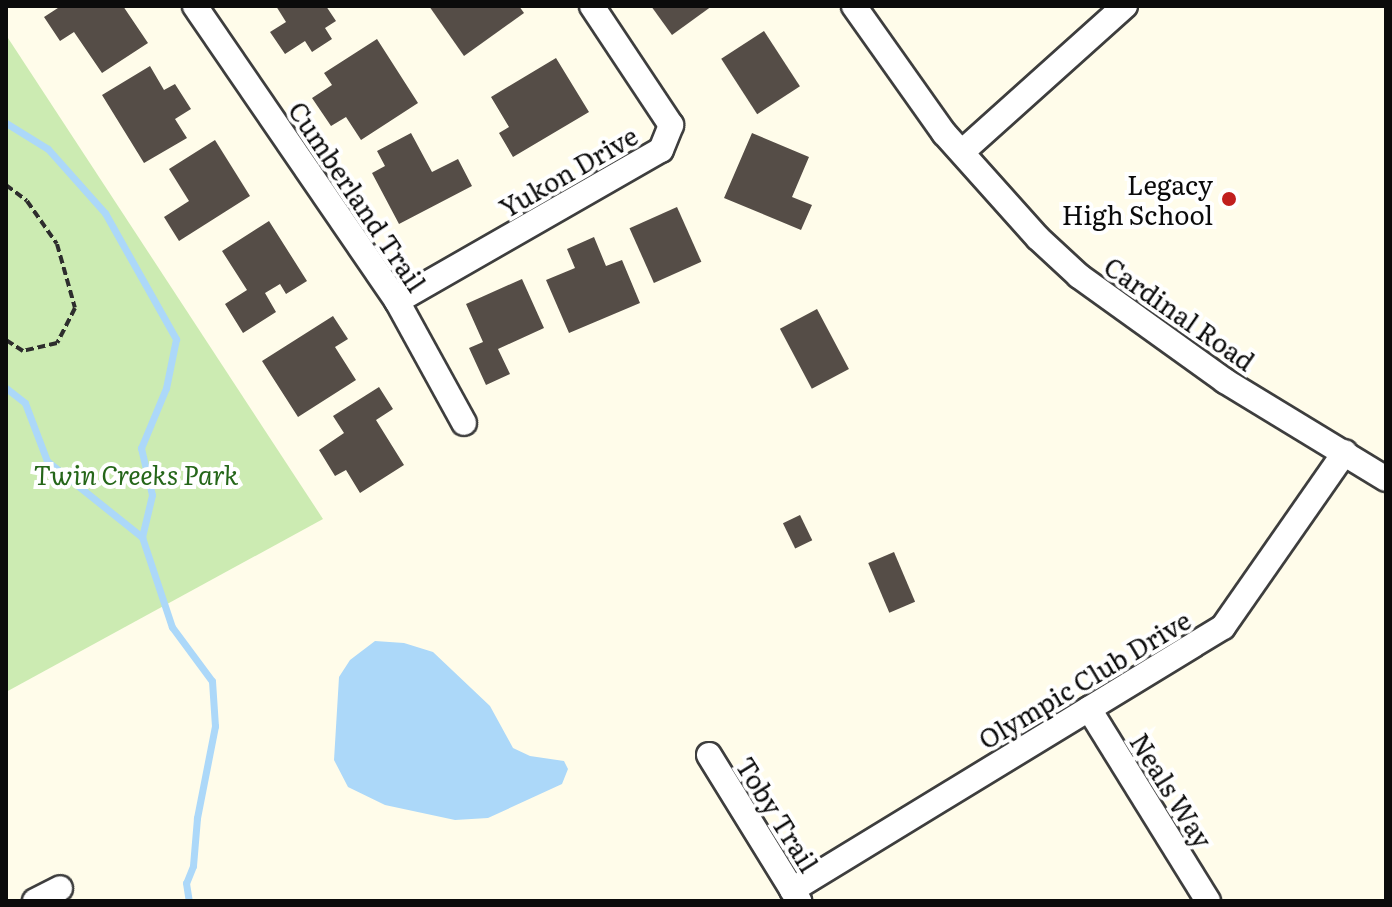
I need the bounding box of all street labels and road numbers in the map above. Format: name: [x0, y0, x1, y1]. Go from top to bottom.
street label: Cumberland Trail: [283, 95, 433, 297]
street label: Yukon Drive: [493, 119, 643, 223]
street label: Cardinal Road: [1099, 250, 1261, 376]
street label: Olympic Club Drive: [972, 603, 1196, 755]
street label: Neals Way: [1125, 727, 1219, 853]
street label: Toby Trail: [730, 751, 826, 877]

